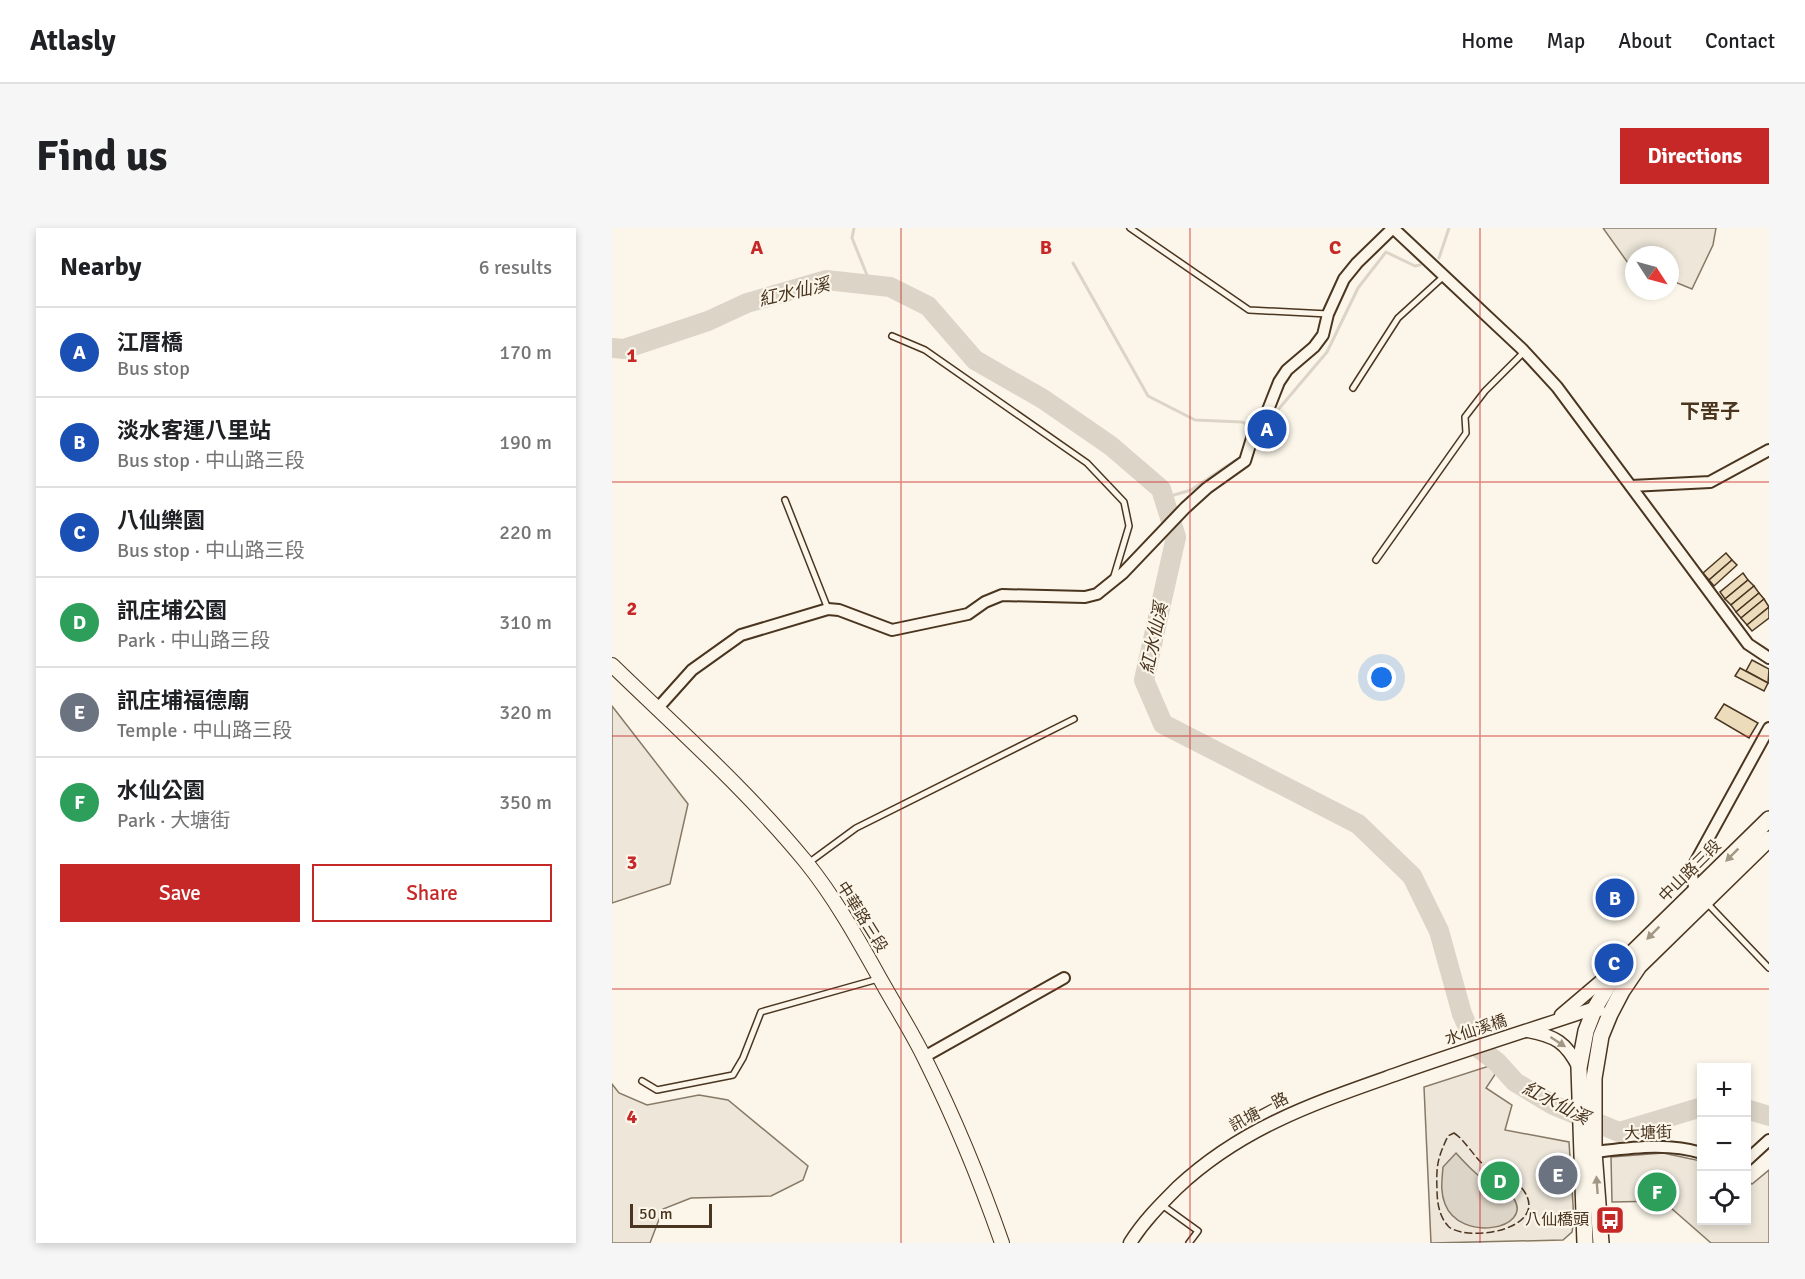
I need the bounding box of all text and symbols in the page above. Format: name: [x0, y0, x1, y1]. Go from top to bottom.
text: Atlasly: [30, 24, 116, 58]
text: Home: [1461, 28, 1514, 54]
text: Map: [1547, 28, 1585, 54]
text: About: [1618, 28, 1672, 54]
text: Contact: [1705, 28, 1775, 54]
button: Directions: [1620, 128, 1769, 184]
text: Find us: [36, 131, 167, 182]
text: A: [751, 235, 764, 260]
text: B: [1040, 235, 1052, 260]
text: C: [1329, 235, 1341, 260]
north arrow: [1625, 246, 1679, 300]
text: Nearby: [60, 251, 141, 283]
text: 6 results: [479, 255, 552, 280]
water label: 紅水仙溪: [756, 273, 834, 311]
text: 江厝橋: [117, 329, 183, 356]
text: A: [73, 340, 86, 365]
text: 170 m: [499, 340, 552, 365]
text: 1: [627, 343, 638, 368]
text: Bus stop: [117, 356, 190, 381]
district label: 下罟子: [1680, 399, 1740, 424]
pin: A: [1248, 406, 1286, 452]
text: 淡水客運八里站: [117, 417, 271, 444]
text: B: [73, 430, 86, 455]
text: 190 m: [499, 430, 552, 455]
text: Bus stop · 中山路三段: [117, 448, 305, 473]
text: 八仙樂園: [117, 507, 205, 534]
text: C: [73, 520, 86, 545]
text: 220 m: [499, 520, 552, 545]
text: Bus stop · 中山路三段: [117, 538, 305, 563]
text: 2: [627, 596, 637, 621]
text: 訊庄埔公園: [117, 597, 227, 624]
water label: 紅水仙溪: [1136, 598, 1173, 676]
text: D: [73, 610, 86, 635]
text: 310 m: [499, 610, 552, 635]
text: Park · 中山路三段: [117, 628, 270, 653]
your location: [1367, 663, 1396, 692]
text: 訊庄埔福德廟: [117, 687, 249, 714]
text: E: [74, 700, 85, 725]
text: 320 m: [499, 700, 552, 725]
text: Temple · 中山路三段: [117, 718, 292, 743]
text: 水仙公園: [117, 777, 205, 804]
text: F: [74, 790, 85, 815]
text: 350 m: [499, 790, 552, 815]
text: Park · 大塘街: [117, 808, 230, 833]
street label: 中山路三段: [1655, 836, 1725, 906]
one-way arrow: [1726, 848, 1740, 862]
text: 3: [627, 850, 637, 875]
button: Save: [60, 864, 300, 922]
button: Share: [312, 864, 552, 922]
pin: B: [1596, 876, 1634, 920]
street label: 中華路三段: [832, 878, 892, 956]
one-way arrow: [1647, 925, 1661, 939]
pin: C: [1594, 940, 1634, 986]
street label: 水仙溪橋: [1442, 1011, 1510, 1049]
one-way arrow: [1550, 1036, 1566, 1047]
map controls: [1697, 1063, 1751, 1225]
button: +: [1697, 1063, 1751, 1117]
water label: 紅水仙溪: [1519, 1077, 1596, 1131]
street label: 訊塘一路: [1226, 1088, 1292, 1136]
text: 4: [627, 1104, 638, 1129]
button: −: [1697, 1117, 1751, 1171]
street label: 大塘街: [1624, 1122, 1672, 1144]
pin: E: [1538, 1152, 1578, 1198]
pin: D: [1480, 1158, 1520, 1204]
pin: F: [1638, 1170, 1676, 1214]
button: locate: [1697, 1171, 1751, 1225]
one-way arrow: [1592, 1176, 1601, 1195]
scale bar: [630, 1201, 712, 1228]
text: 50 m: [639, 1204, 673, 1224]
bus stop icon: 八仙橋頭: [1594, 1204, 1626, 1236]
place label: 八仙橋頭: [1525, 1210, 1589, 1230]

